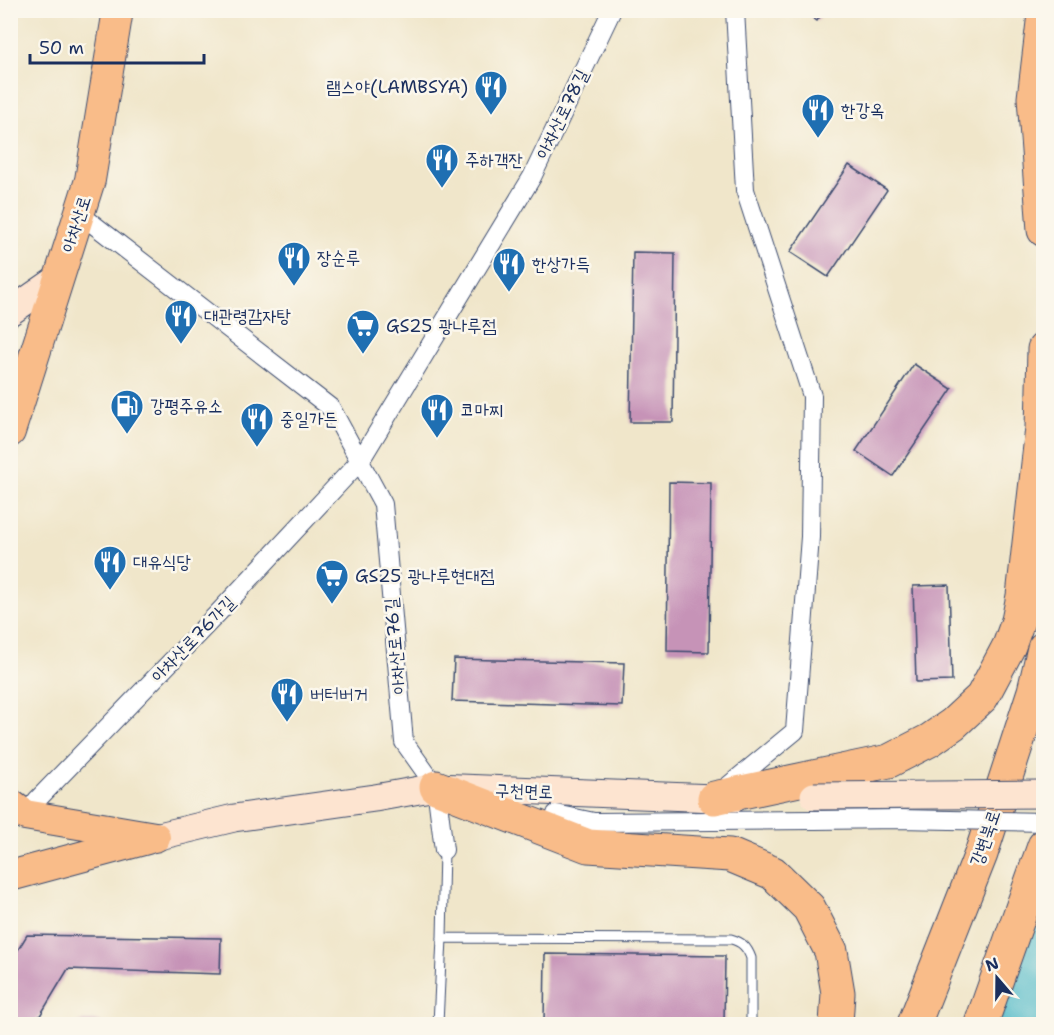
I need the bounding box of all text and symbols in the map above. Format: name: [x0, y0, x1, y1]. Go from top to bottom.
scale bar: [30, 27, 204, 65]
text: 50 m: [39, 36, 84, 60]
street label: 아차산로78길: [530, 65, 594, 163]
restaurant icon: 램스야(LAMBSYA): [473, 69, 509, 116]
place label: 램스야(LAMBSYA): [326, 75, 468, 99]
restaurant icon: 한강옥: [800, 92, 836, 139]
place label: 한강옥: [841, 98, 884, 122]
restaurant icon: 주하객잔: [424, 142, 460, 189]
place label: 주하객잔: [465, 148, 523, 172]
street label: 아차산로: [56, 193, 96, 255]
restaurant icon: 장순루: [276, 240, 312, 287]
place label: 장순루: [317, 246, 360, 270]
restaurant icon: 한상가득: [491, 246, 527, 293]
place label: 한상가득: [532, 252, 590, 276]
restaurant icon: 대관령감자탕: [163, 298, 199, 345]
place label: 대관령감자탕: [204, 304, 291, 328]
supermarket icon: GS25 광나루점: [345, 308, 381, 355]
place label: GS25 광나루점: [386, 314, 497, 338]
fuel station icon: 강평주유소: [109, 388, 145, 435]
restaurant icon: 코마찌: [419, 392, 455, 439]
place label: 강평주유소: [150, 394, 222, 418]
place label: 코마찌: [460, 398, 503, 422]
restaurant icon: 중일가든: [239, 401, 275, 448]
place label: 중일가든: [280, 407, 338, 431]
restaurant icon: 대유식당: [92, 544, 128, 591]
place label: 대유식당: [133, 550, 191, 574]
supermarket icon: GS25 광나루현대점: [314, 558, 350, 605]
place label: GS25 광나루현대점: [355, 564, 495, 588]
street label: 아차산로76가길: [146, 590, 241, 687]
street label: 아차산로76길: [379, 596, 411, 695]
restaurant icon: 버터버거: [269, 676, 305, 723]
place label: 버터버거: [310, 682, 368, 706]
street label: 구천면로: [495, 778, 553, 804]
street label: 강변북로: [964, 807, 1006, 869]
north arrow: [967, 948, 1027, 1008]
text: N: [982, 952, 1002, 976]

